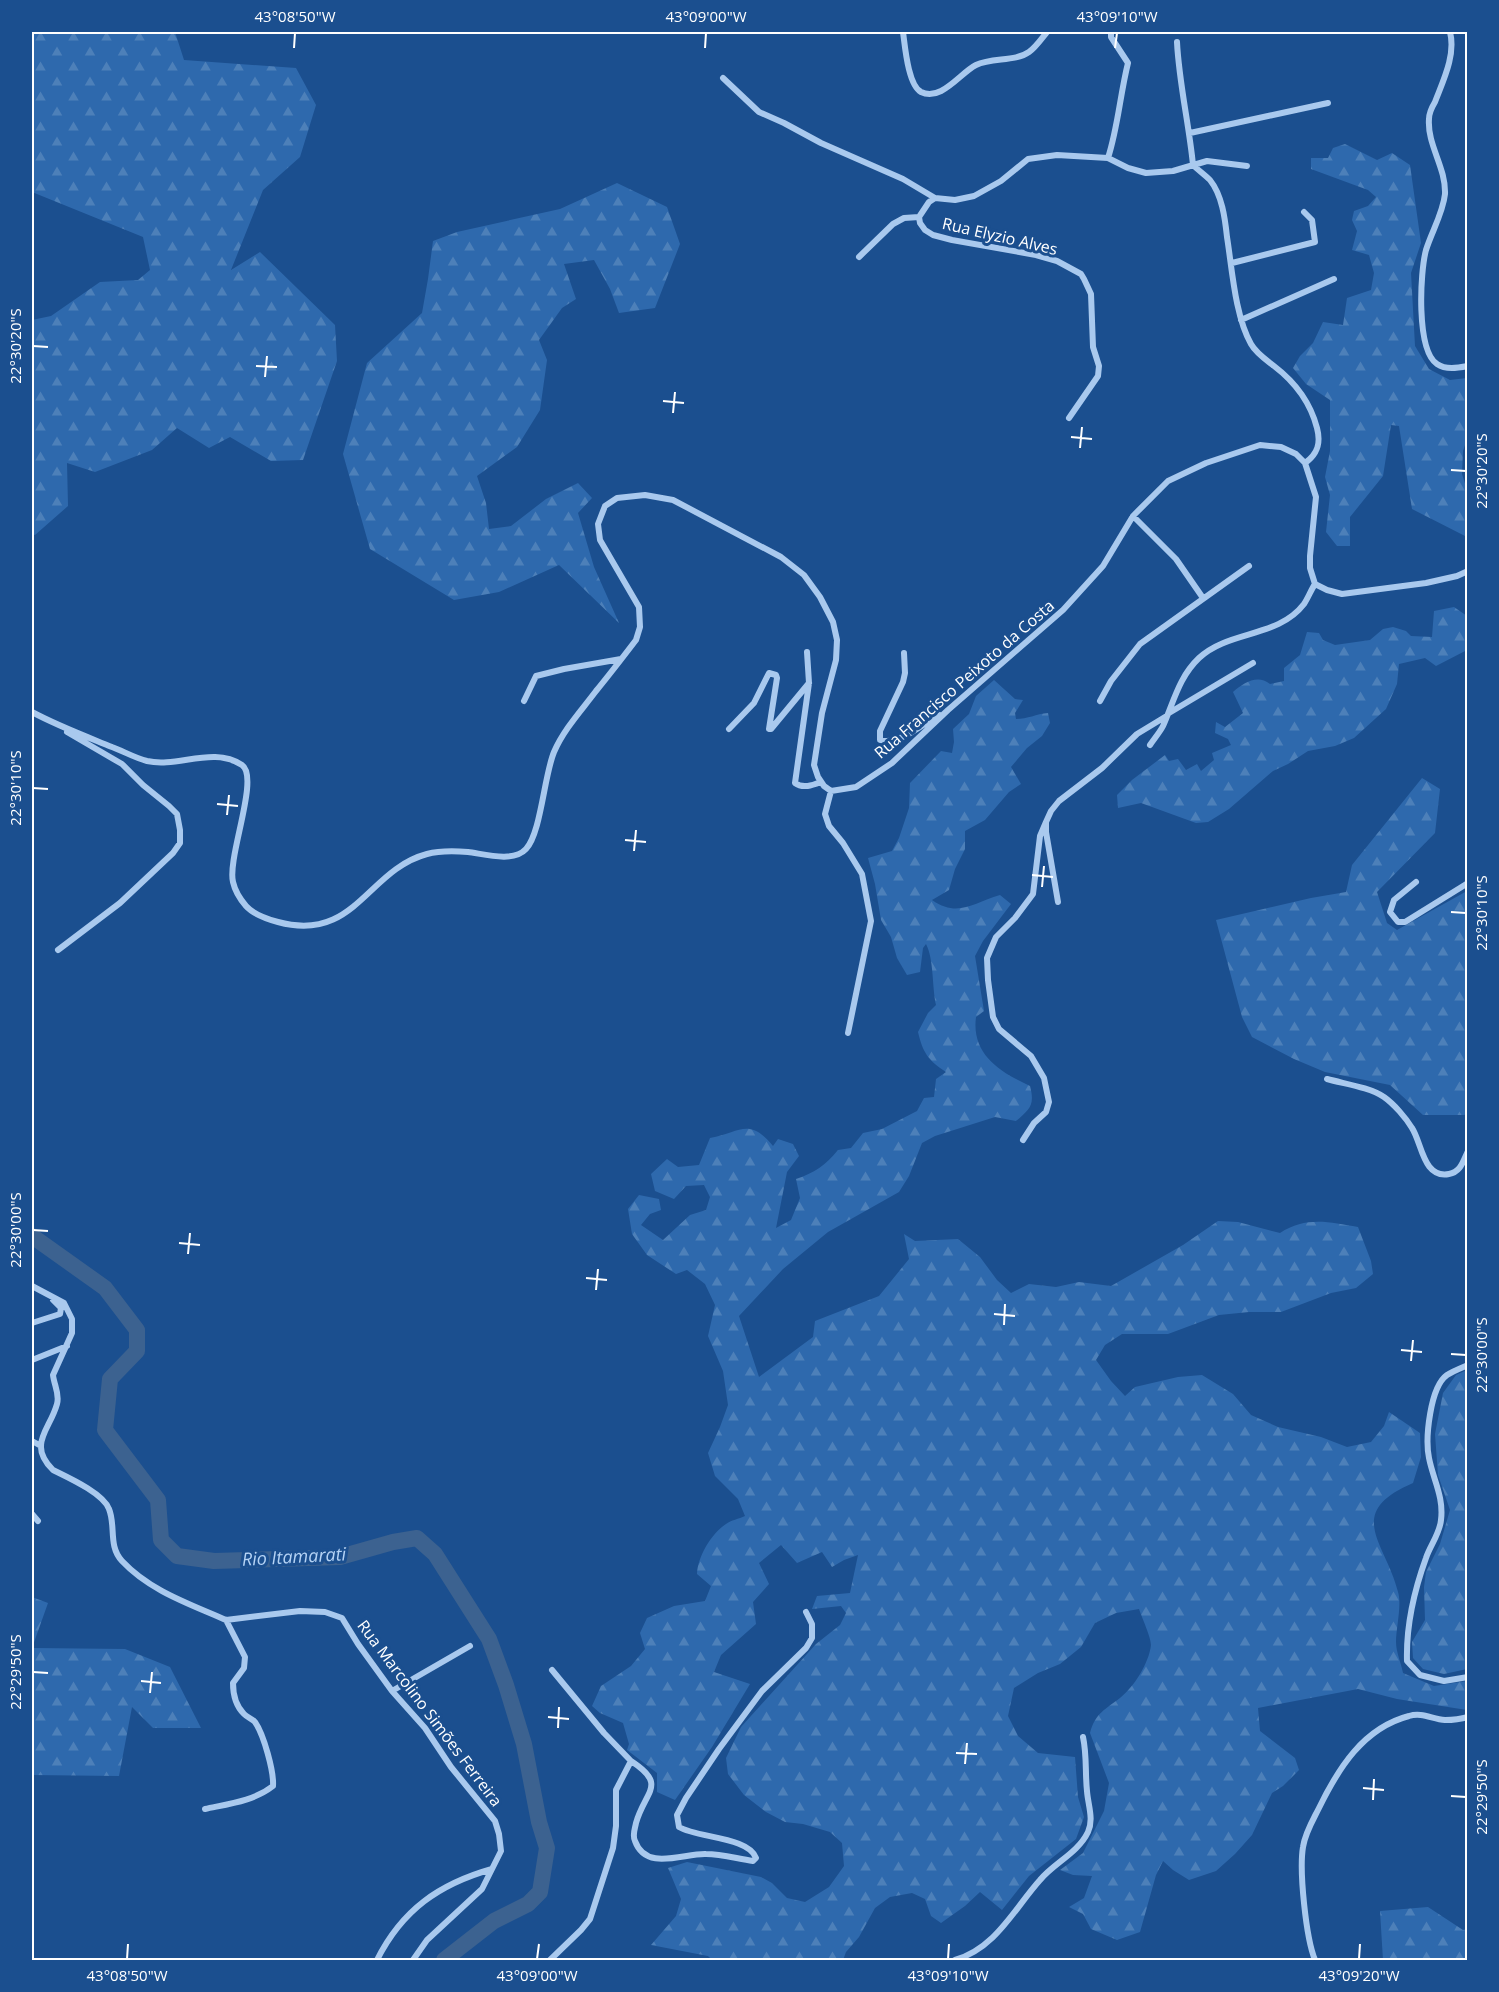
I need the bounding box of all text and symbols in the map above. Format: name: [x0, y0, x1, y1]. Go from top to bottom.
text: 43°08'50"W: [255, 6, 336, 26]
text: 43°09'00"W: [666, 6, 747, 26]
text: 43°09'10"W: [1077, 6, 1158, 26]
street label: Rua Elyzio Alves: [940, 212, 1060, 260]
text: 22°30'20"S: [5, 308, 25, 384]
text: 22°30'20"S: [1471, 433, 1491, 509]
street label: Rua Francisco Peixoto da Costa: [869, 595, 1059, 763]
text: 22°30'10"S: [5, 750, 25, 826]
text: 22°30'10"S: [1471, 875, 1491, 951]
text: 22°30'00"S: [5, 1192, 25, 1268]
text: 22°30'00"S: [1471, 1317, 1491, 1393]
water label: Rio Itamarati: [241, 1541, 347, 1571]
street label: Rua Marcolino Simões Ferreira: [353, 1615, 507, 1811]
text: 22°29'50"S: [5, 1634, 25, 1710]
text: 22°29'50"S: [1471, 1759, 1491, 1835]
text: 43°08'50"W: [87, 1965, 168, 1985]
text: 43°09'00"W: [497, 1965, 578, 1985]
text: 43°09'10"W: [908, 1965, 989, 1985]
text: 43°09'20"W: [1319, 1965, 1400, 1985]

